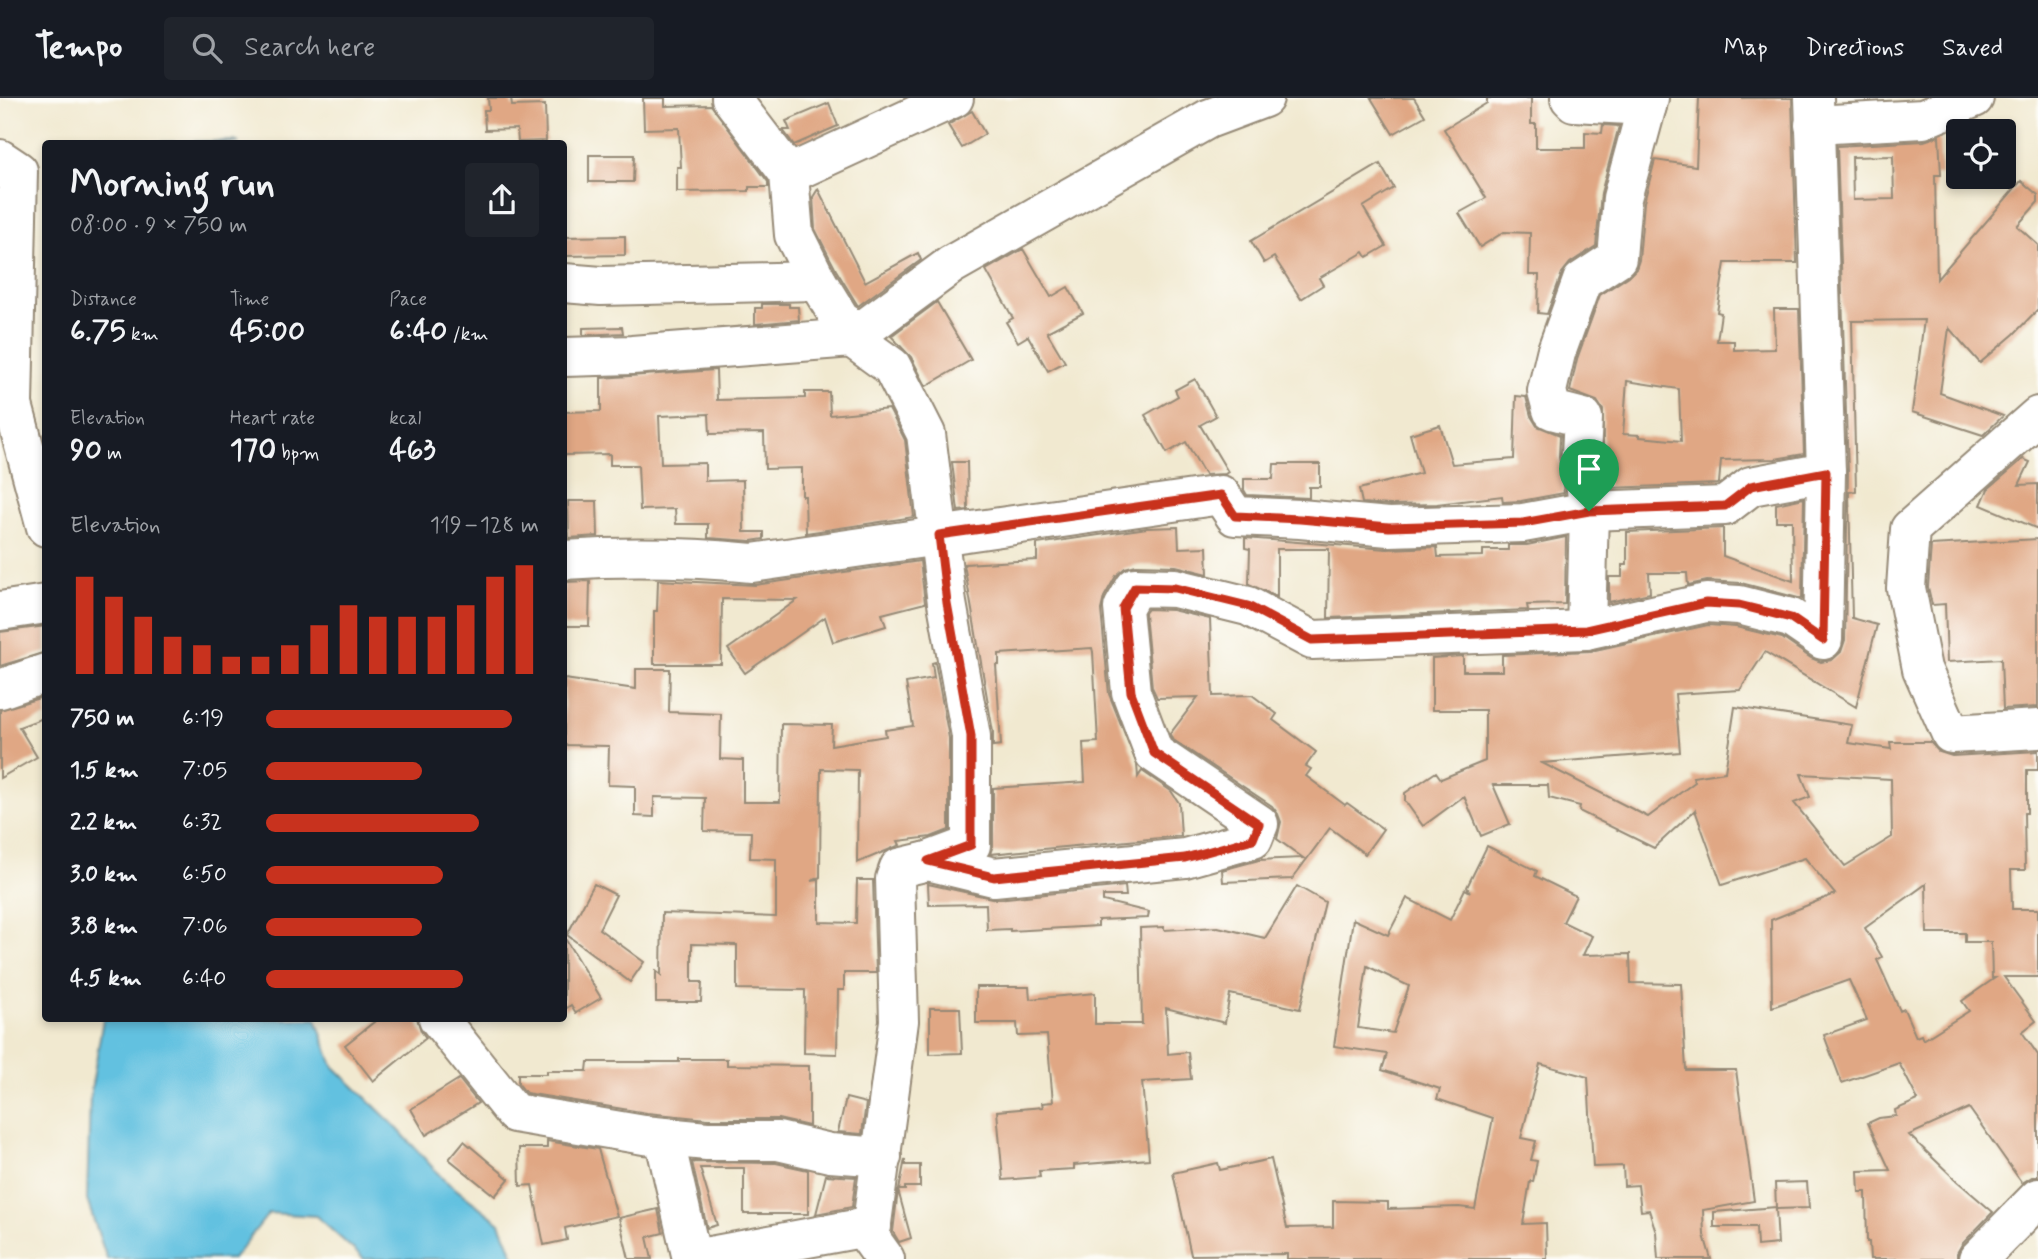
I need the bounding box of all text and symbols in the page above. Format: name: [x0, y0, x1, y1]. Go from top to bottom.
search box: [164, 17, 654, 80]
text: Tempo: [35, 26, 122, 70]
icon: search: [188, 29, 226, 67]
text: Search here: [244, 31, 375, 65]
text: Map: [1724, 33, 1768, 64]
text: Directions: [1806, 33, 1904, 64]
text: Saved: [1942, 33, 2003, 64]
map controls: [1946, 119, 2016, 189]
button: locate: [1946, 119, 2016, 189]
text: Morning run: [70, 160, 275, 209]
button: share: [465, 163, 539, 237]
text: 08:00 · 9 × 750 m: [70, 211, 248, 241]
text: Distance: [70, 287, 137, 312]
text: Time: [230, 287, 269, 312]
text: Pace: [389, 287, 427, 312]
text: 6.75: [70, 312, 126, 351]
text: 45:00: [230, 312, 305, 351]
text: 6:40: [389, 312, 447, 351]
text: km: [126, 322, 159, 347]
text: /km: [447, 322, 488, 347]
text: Elevation: [70, 406, 145, 431]
text: Heart rate: [230, 406, 315, 431]
text: kcal: [389, 406, 421, 431]
text: 90: [70, 431, 102, 470]
text: 170: [230, 431, 276, 470]
text: 463: [389, 431, 436, 470]
pin: [1559, 439, 1619, 511]
text: m: [102, 441, 122, 466]
text: bpm: [276, 441, 320, 466]
icon: arrive: [1570, 450, 1608, 488]
text: Elevation: [70, 511, 161, 541]
text: 119–128 m: [430, 511, 539, 541]
text: 750 m: [70, 704, 135, 734]
text: 6:19: [182, 704, 224, 734]
text: 1.5 km: [70, 756, 139, 786]
text: 7:05: [182, 756, 227, 786]
text: 2.2 km: [70, 808, 137, 838]
text: 6:32: [182, 808, 222, 838]
text: 3.0 km: [70, 860, 138, 890]
text: 6:50: [182, 860, 227, 890]
text: 3.8 km: [70, 912, 138, 942]
text: 7:06: [182, 912, 228, 942]
text: 4.5 km: [70, 964, 142, 994]
text: 6:40: [182, 964, 226, 994]

